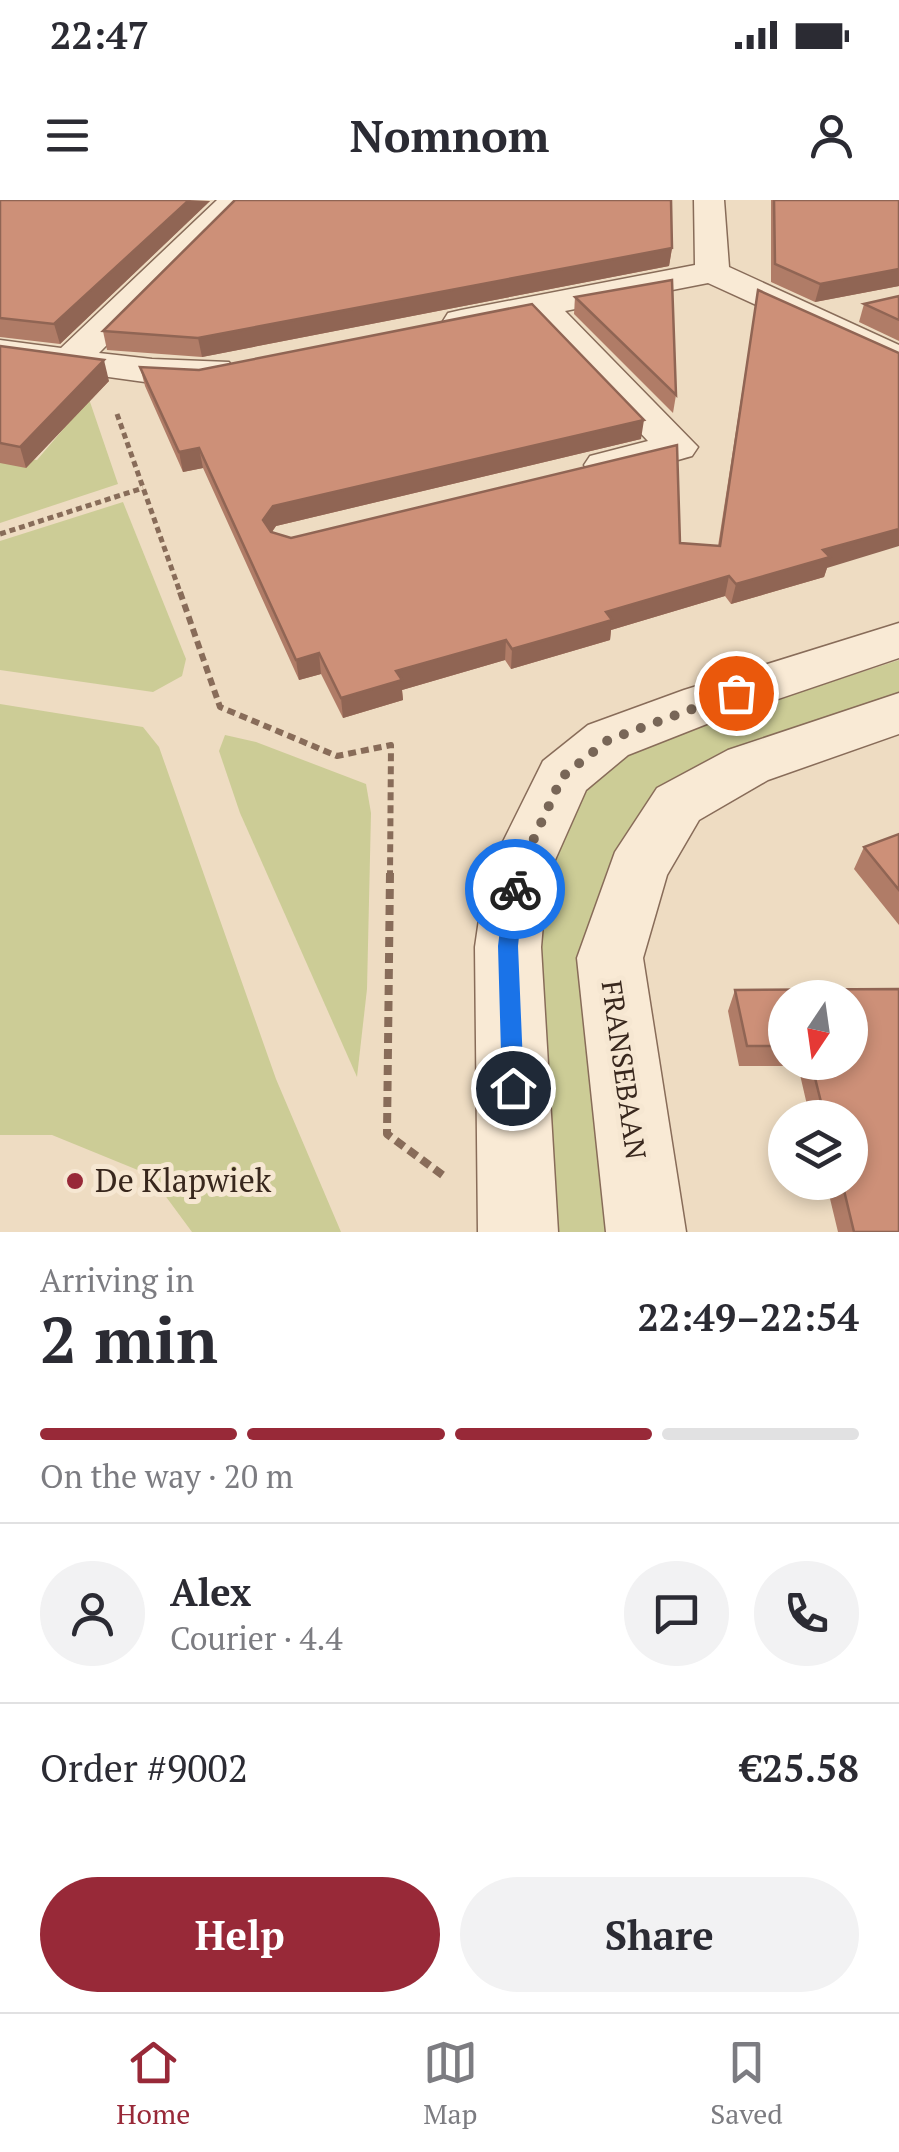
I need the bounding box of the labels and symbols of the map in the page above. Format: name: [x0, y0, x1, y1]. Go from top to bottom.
pin: [694, 651, 779, 736]
courier: [465, 839, 565, 939]
street label: FRANSEBAAN: [594, 978, 655, 1162]
north arrow: [768, 980, 868, 1080]
pin: [471, 1046, 556, 1131]
place label: De Klapwiek: [95, 1159, 272, 1201]
marker: De Klapwiek: [64, 1170, 86, 1192]

